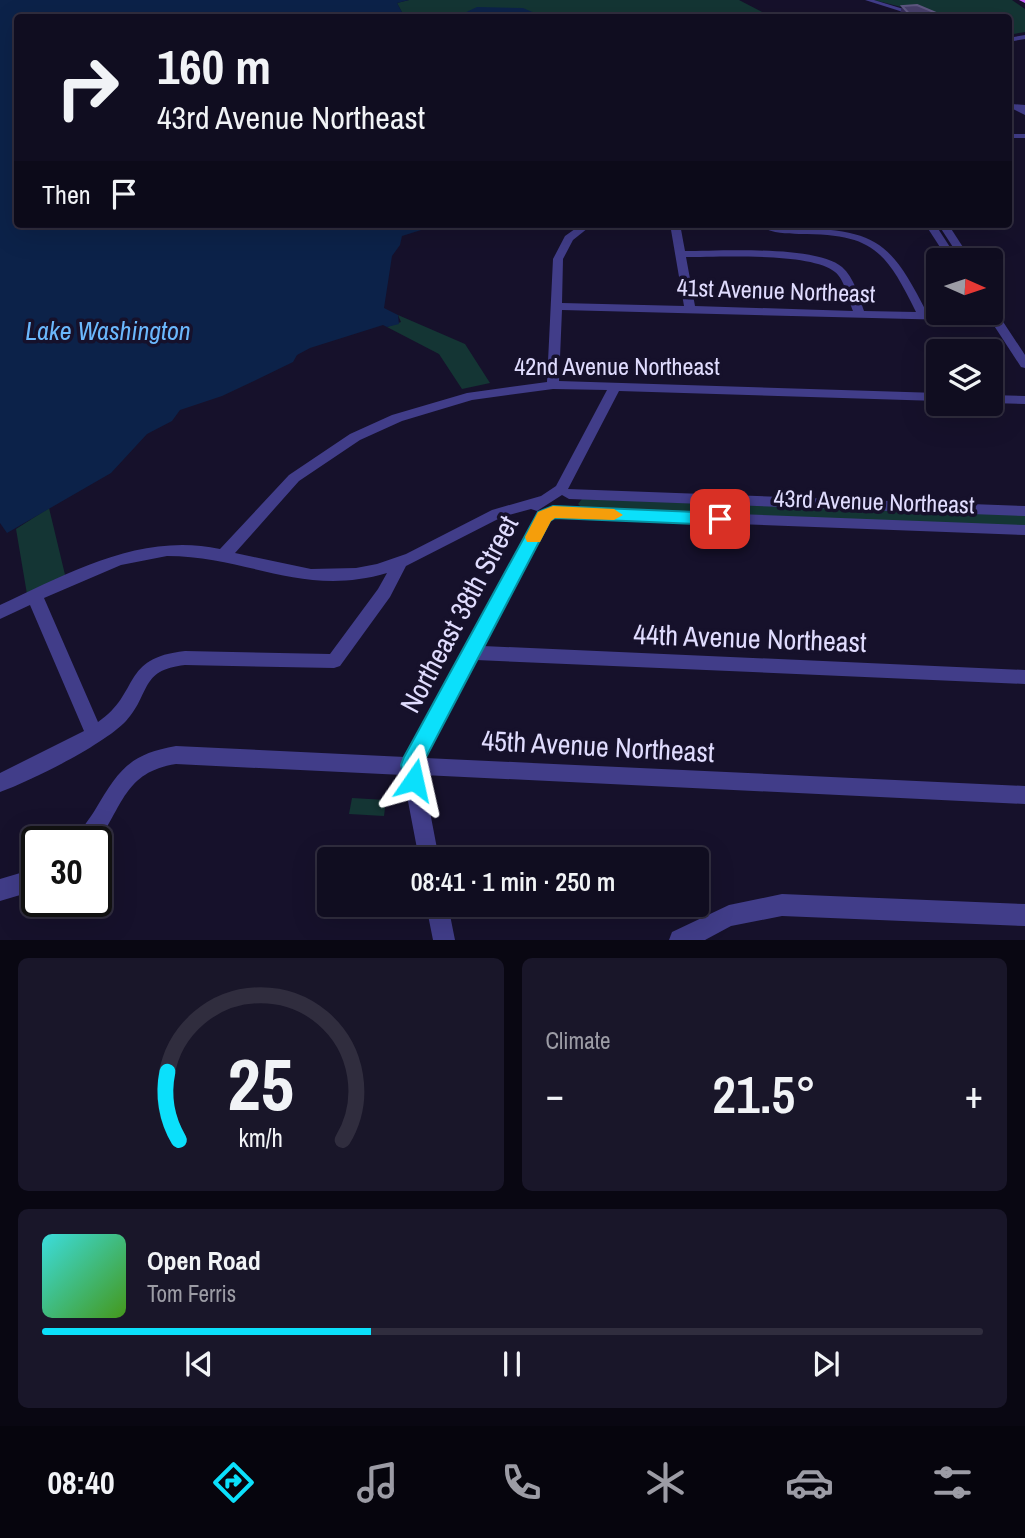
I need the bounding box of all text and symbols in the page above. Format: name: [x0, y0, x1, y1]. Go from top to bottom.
text: 160 m: [157, 33, 271, 99]
icon: right: [42, 42, 133, 133]
text: 43rd Avenue Northeast: [157, 96, 425, 139]
icon: arrive: [105, 175, 143, 213]
text: Then: [42, 177, 91, 212]
north arrow: [926, 248, 1003, 326]
map controls: [926, 248, 1003, 416]
street label: 41st Avenue Northeast: [676, 271, 876, 309]
water label: Lake Washington: [25, 313, 191, 348]
button: layers: [926, 339, 1003, 416]
street label: 42nd Avenue Northeast: [514, 350, 720, 382]
street label: 43rd Avenue Northeast: [773, 482, 976, 521]
pin: [690, 489, 750, 549]
icon: arrive: [701, 500, 739, 538]
street label: Northeast 38th Street: [391, 509, 527, 719]
street label: 44th Avenue Northeast: [633, 615, 867, 661]
street label: 45th Avenue Northeast: [481, 721, 715, 771]
position arrow: [377, 743, 451, 817]
speed limit sign: 30: [21, 826, 112, 917]
text: 08:41 · 1 min · 250 m: [411, 864, 615, 899]
text: Climate: [546, 1025, 610, 1056]
text: 25: [228, 1036, 294, 1134]
text: 21.5°: [712, 1059, 816, 1129]
text: −: [546, 1069, 564, 1120]
text: +: [965, 1069, 983, 1120]
text: km/h: [239, 1121, 283, 1155]
text: Open Road: [147, 1243, 261, 1278]
text: Tom Ferris: [147, 1278, 236, 1309]
icon: previous: [180, 1345, 218, 1383]
icon: pause: [493, 1345, 531, 1383]
icon: next: [807, 1345, 845, 1383]
icon: directions: [209, 1458, 258, 1507]
icon: music: [353, 1458, 402, 1507]
icon: phone: [497, 1458, 546, 1507]
icon: climate: [641, 1458, 690, 1507]
icon: car: [785, 1458, 834, 1507]
icon: filters: [928, 1458, 977, 1507]
text: 08:40: [47, 1461, 115, 1504]

